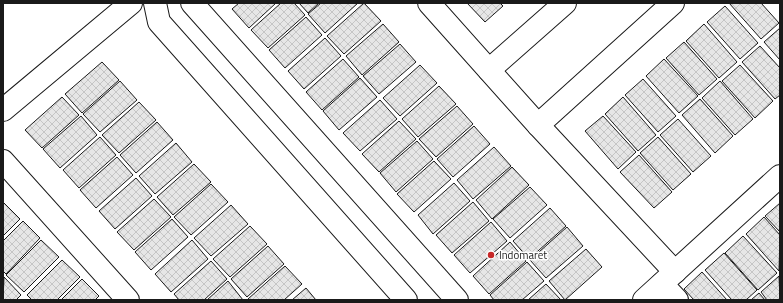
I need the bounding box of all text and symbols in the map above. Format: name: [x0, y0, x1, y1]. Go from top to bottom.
place label: Indomaret: [499, 247, 547, 263]
marker: Indomaret: [486, 250, 496, 260]

